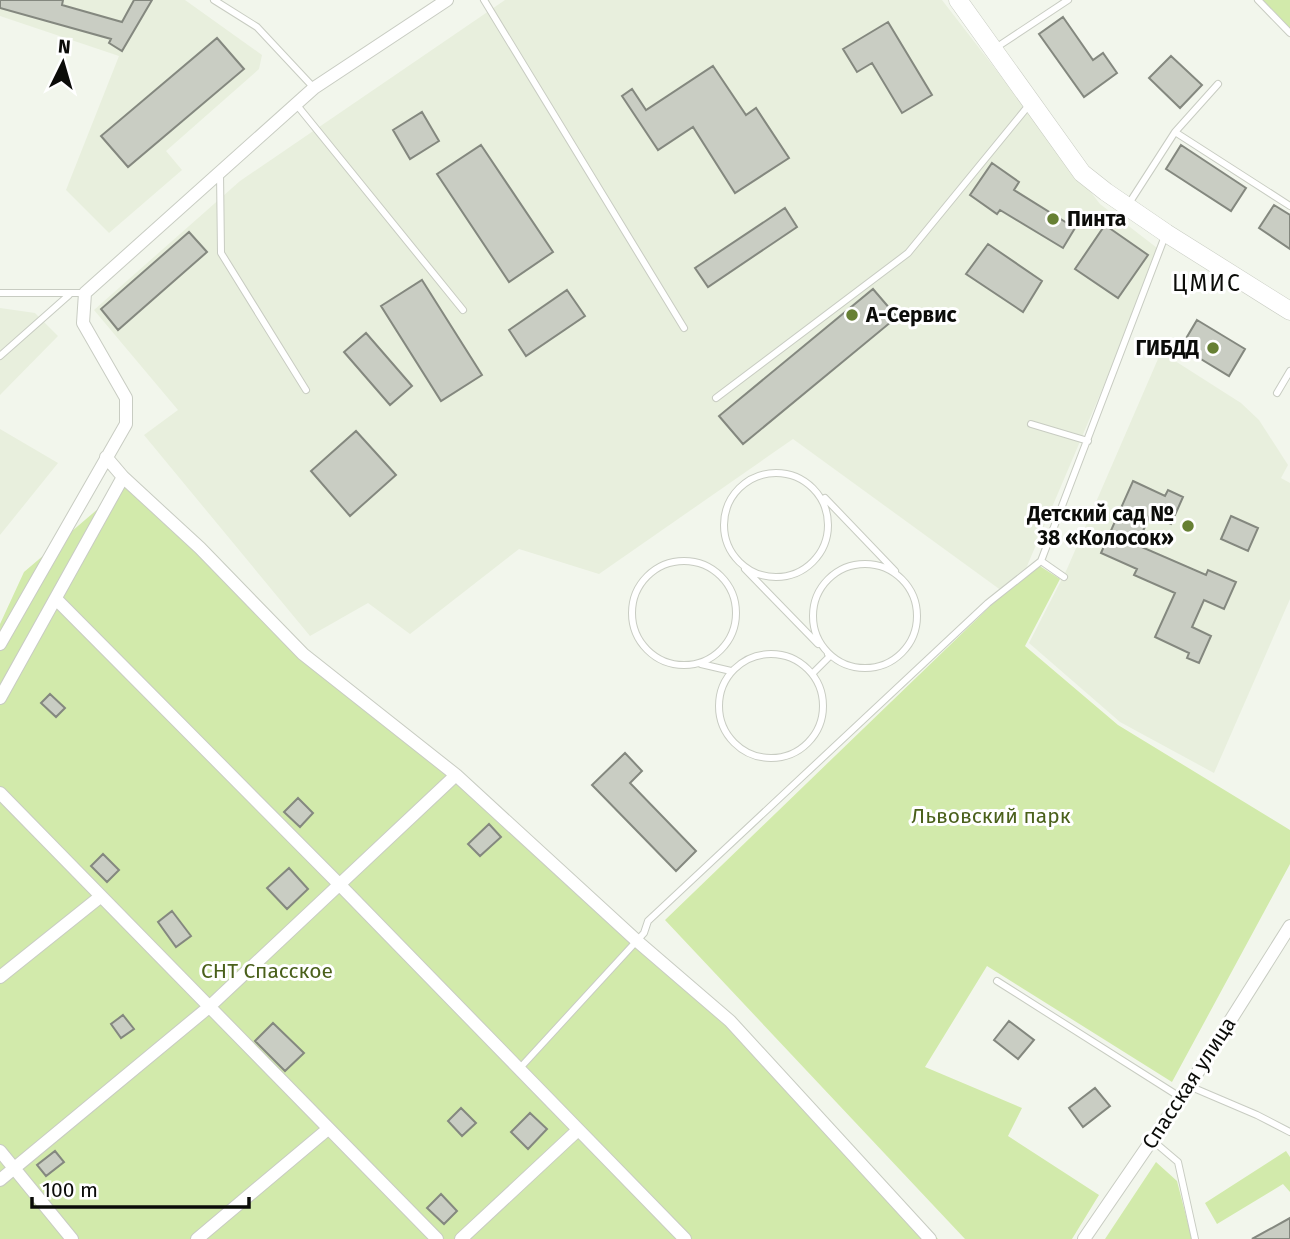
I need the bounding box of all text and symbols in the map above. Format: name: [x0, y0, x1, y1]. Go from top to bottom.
north arrow: [28, 28, 98, 98]
text: N: [57, 35, 72, 59]
place label: Пинта: [1067, 206, 1126, 232]
marker: Пинта: [1045, 211, 1061, 227]
district label: ЦМИС: [1172, 269, 1242, 297]
place label: A-Сервис: [865, 302, 957, 328]
marker: A-Сервис: [844, 307, 860, 323]
place label: ГИБДД: [1135, 335, 1199, 361]
marker: ГИБДД: [1205, 340, 1221, 356]
place label: Детский сад № 38 «Колосок»: [1026, 501, 1174, 551]
marker: Детский сад № 38 «Колосок»: [1180, 518, 1196, 534]
park label: Львовский парк: [911, 803, 1071, 829]
park label: СНТ Спасское: [201, 958, 333, 984]
street label: Спасская улица: [1137, 1012, 1241, 1154]
scale bar: [32, 1166, 248, 1210]
text: 100 m: [42, 1177, 98, 1203]

